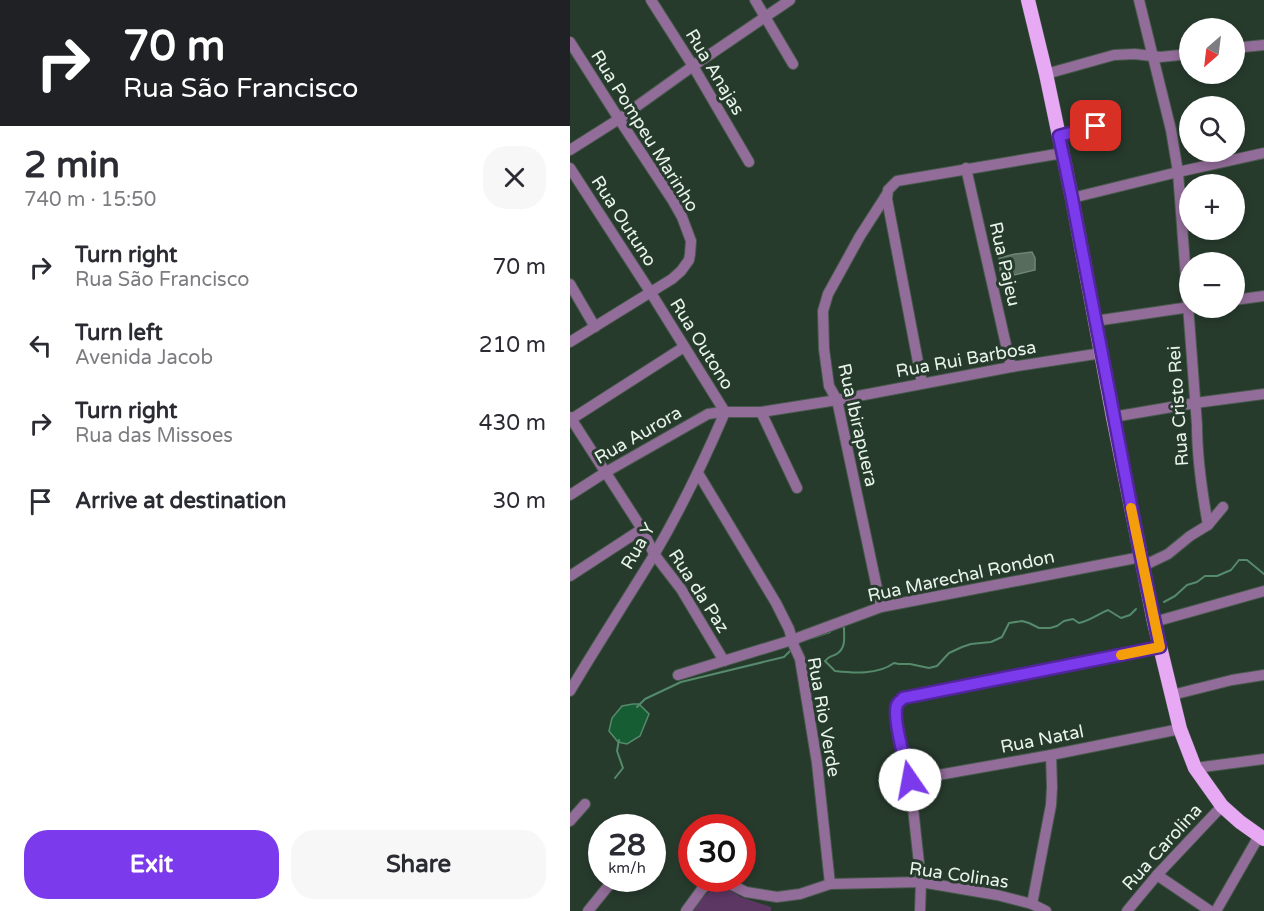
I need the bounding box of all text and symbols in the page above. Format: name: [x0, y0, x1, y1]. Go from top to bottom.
north arrow: [1179, 18, 1245, 84]
map controls: [1179, 18, 1245, 318]
text: 70 m: [123, 21, 225, 72]
icon: right: [24, 24, 102, 102]
street label: Rua Anajas: [681, 25, 749, 119]
street label: Rua Pompeu Marinho: [586, 46, 704, 216]
text: Rua São Francisco: [123, 72, 359, 105]
button: search: [1179, 96, 1245, 162]
pin: [1070, 100, 1121, 151]
icon: arrive: [1079, 109, 1112, 142]
text: 2 min: [24, 144, 120, 187]
button: close: [483, 146, 546, 209]
street label: Rua Outuno: [587, 171, 662, 271]
button: +: [1179, 174, 1245, 240]
text: 740 m · 15:50: [24, 188, 156, 212]
street label: Rua Pajeu: [985, 220, 1025, 308]
text: Turn right: [75, 242, 177, 268]
icon: right: [24, 251, 57, 284]
button: −: [1179, 252, 1245, 318]
text: 70 m: [492, 254, 546, 280]
text: Rua São Francisco: [75, 268, 249, 292]
street label: Rua Outono: [665, 294, 739, 394]
text: Turn left: [75, 320, 163, 346]
icon: left: [24, 329, 57, 362]
text: 210 m: [479, 332, 546, 358]
street label: Rua Rui Barbosa: [894, 336, 1038, 382]
street label: Rua Cristo Rei: [1163, 345, 1193, 467]
text: Avenida Jacob: [75, 346, 213, 370]
street label: Rua Ibirapuera: [833, 361, 883, 489]
text: Turn right: [75, 398, 177, 424]
street label: Rua Aurora: [590, 401, 686, 469]
icon: right: [24, 407, 57, 440]
text: 430 m: [479, 410, 546, 436]
text: Rua das Missoes: [75, 424, 233, 448]
icon: arrive: [24, 485, 57, 518]
text: Arrive at destination: [75, 488, 286, 514]
text: 30 m: [492, 488, 546, 514]
street label: Rua Y: [616, 518, 660, 573]
street label: Rua da Paz: [664, 545, 734, 637]
street label: Rua Marechal Rondon: [865, 545, 1057, 607]
street label: Rua Rio Verde: [803, 655, 845, 779]
street label: Rua Natal: [998, 720, 1086, 758]
position arrow: [878, 748, 942, 812]
street label: Rua Carolina: [1117, 799, 1207, 895]
speed limit sign: 30: [678, 814, 756, 892]
text: 28: [608, 827, 646, 864]
button: Exit: [24, 830, 279, 899]
button: Share: [291, 830, 546, 899]
street label: Rua Colinas: [908, 857, 1010, 893]
text: km/h: [608, 859, 646, 877]

